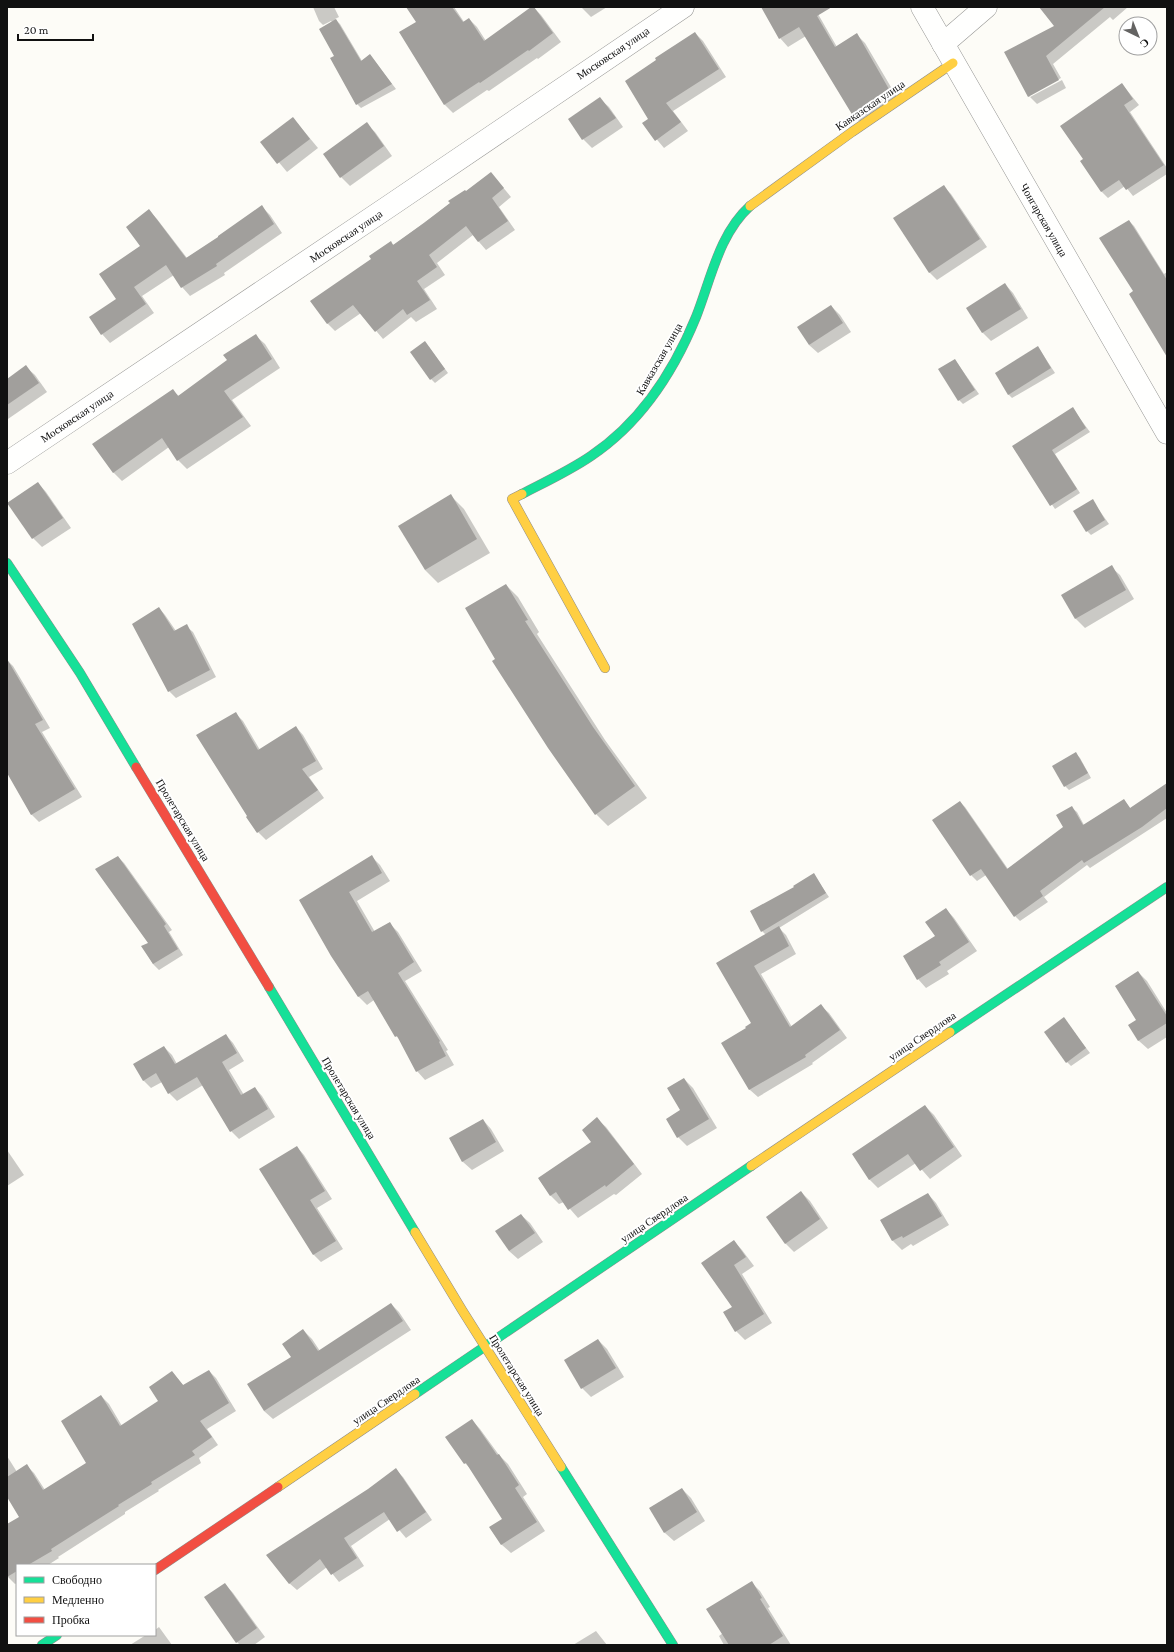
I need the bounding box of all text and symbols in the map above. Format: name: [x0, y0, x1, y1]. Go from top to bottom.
scale bar: [18, 16, 93, 42]
north arrow: [1118, 16, 1158, 56]
text: 20 m: [24, 23, 49, 37]
street label: Московская улица: [574, 24, 652, 82]
text: С: [1138, 36, 1152, 50]
street label: Кавказская улица: [833, 77, 907, 133]
street label: Чонгарская улица: [1018, 181, 1070, 259]
street label: Московская улица: [307, 207, 385, 265]
street label: Кавказская улица: [634, 321, 684, 397]
street label: Московская улица: [38, 387, 116, 445]
street label: Пролетарская улица: [154, 777, 212, 863]
street label: улица Свердлова: [886, 1009, 958, 1063]
street label: Пролетарская улица: [320, 1055, 378, 1141]
street label: улица Свердлова: [618, 1191, 690, 1245]
street label: Пролетарская улица: [487, 1332, 547, 1418]
street label: улица Свердлова: [350, 1373, 422, 1427]
legend: [16, 1564, 156, 1636]
text: Свободно: [52, 1573, 102, 1587]
text: Медленно: [52, 1593, 104, 1607]
text: Пробка: [52, 1613, 90, 1627]

